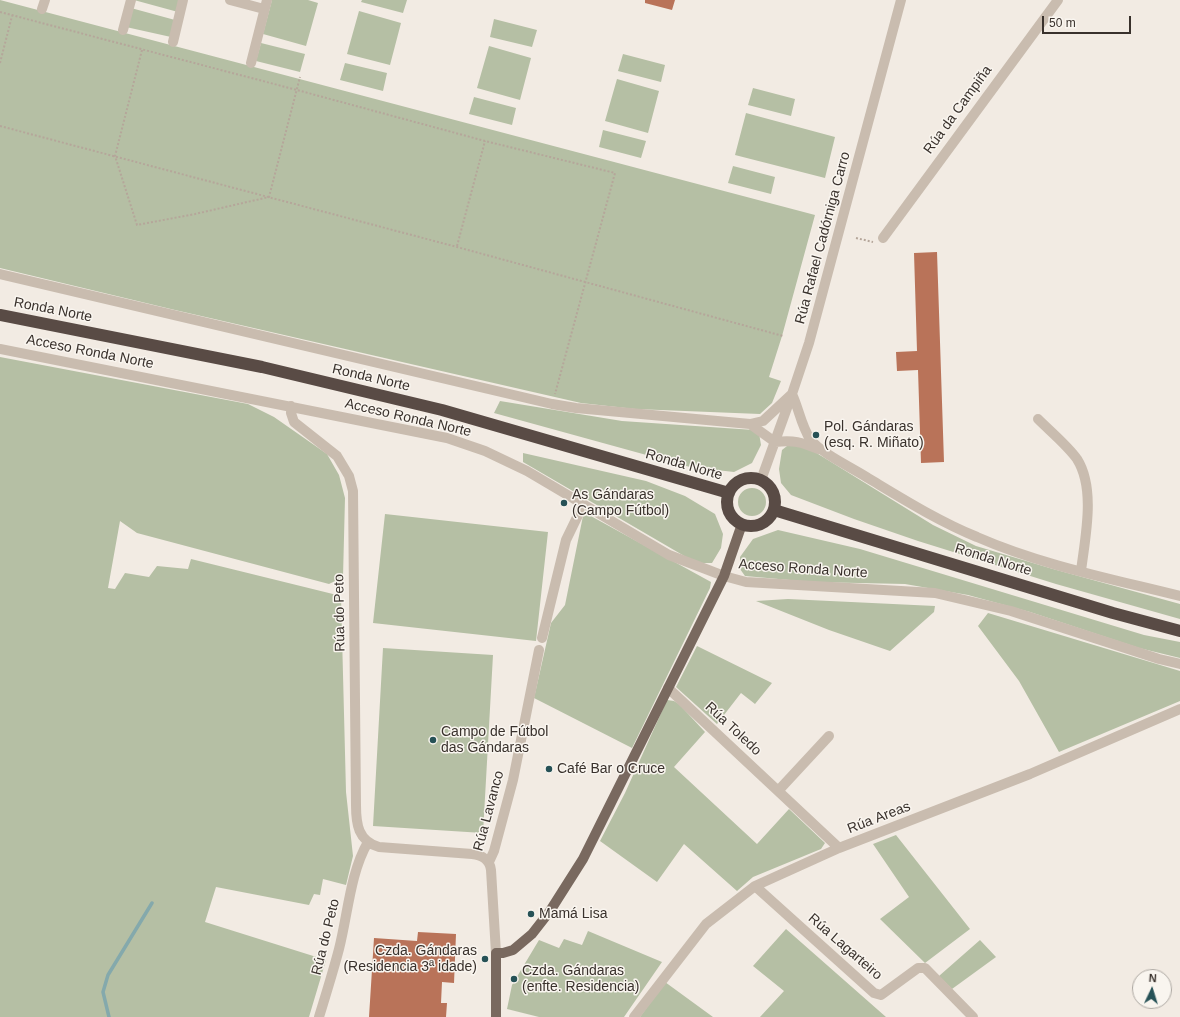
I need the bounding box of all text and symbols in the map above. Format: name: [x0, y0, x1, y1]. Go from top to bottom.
scale bar: [1044, 8, 1133, 34]
text: 50 m: [1049, 16, 1076, 30]
street label: Rúa da Campiña: [920, 63, 996, 157]
street label: Rúa Rafael Cadórniga Carro: [792, 150, 854, 326]
street label: Ronda Norte: [12, 294, 94, 326]
street label: Acceso Ronda Norte: [25, 331, 155, 373]
street label: Ronda Norte: [330, 361, 412, 395]
street label: Acceso Ronda Norte: [343, 395, 473, 441]
place label: Pol. Gándaras (esq. R. Miñato): [824, 419, 924, 452]
marker: Pol. Gándaras (esq. R. Miñato): [811, 430, 821, 440]
street label: Ronda Norte: [644, 446, 724, 484]
place label: As Gándaras (Campo Fútbol): [572, 487, 669, 520]
marker: As Gándaras (Campo Fútbol): [559, 498, 569, 508]
street label: Ronda Norte: [953, 540, 1033, 580]
street label: Acceso Ronda Norte: [738, 556, 868, 582]
street label: Rúa do Peto: [331, 574, 349, 652]
street label: Rúa Toledo: [701, 699, 765, 759]
place label: Campo de Fútbol das Gándaras: [441, 724, 548, 756]
marker: Campo de Fútbol das Gándaras: [428, 735, 438, 745]
place label: Café Bar o Cruce: [557, 761, 665, 777]
marker: Café Bar o Cruce: [544, 764, 554, 774]
street label: Rúa Lavanco: [470, 769, 508, 853]
street label: Rúa Areas: [845, 798, 913, 838]
street label: Rúa do Peto: [308, 897, 344, 977]
place label: Mamá Lisa: [539, 906, 607, 922]
marker: Mamá Lisa: [526, 909, 536, 919]
street label: Rúa Lagarteiro: [805, 910, 885, 984]
place label: Czda. Gándaras (Residencia 3ª idade): [343, 943, 477, 976]
marker: Czda. Gándaras (Residencia 3ª idade): [480, 954, 490, 964]
place label: Czda. Gándaras (enfte. Residencia): [522, 963, 640, 996]
north arrow: [1132, 969, 1172, 1009]
text: N: [1148, 972, 1157, 984]
marker: Czda. Gándaras (enfte. Residencia): [509, 974, 519, 984]

